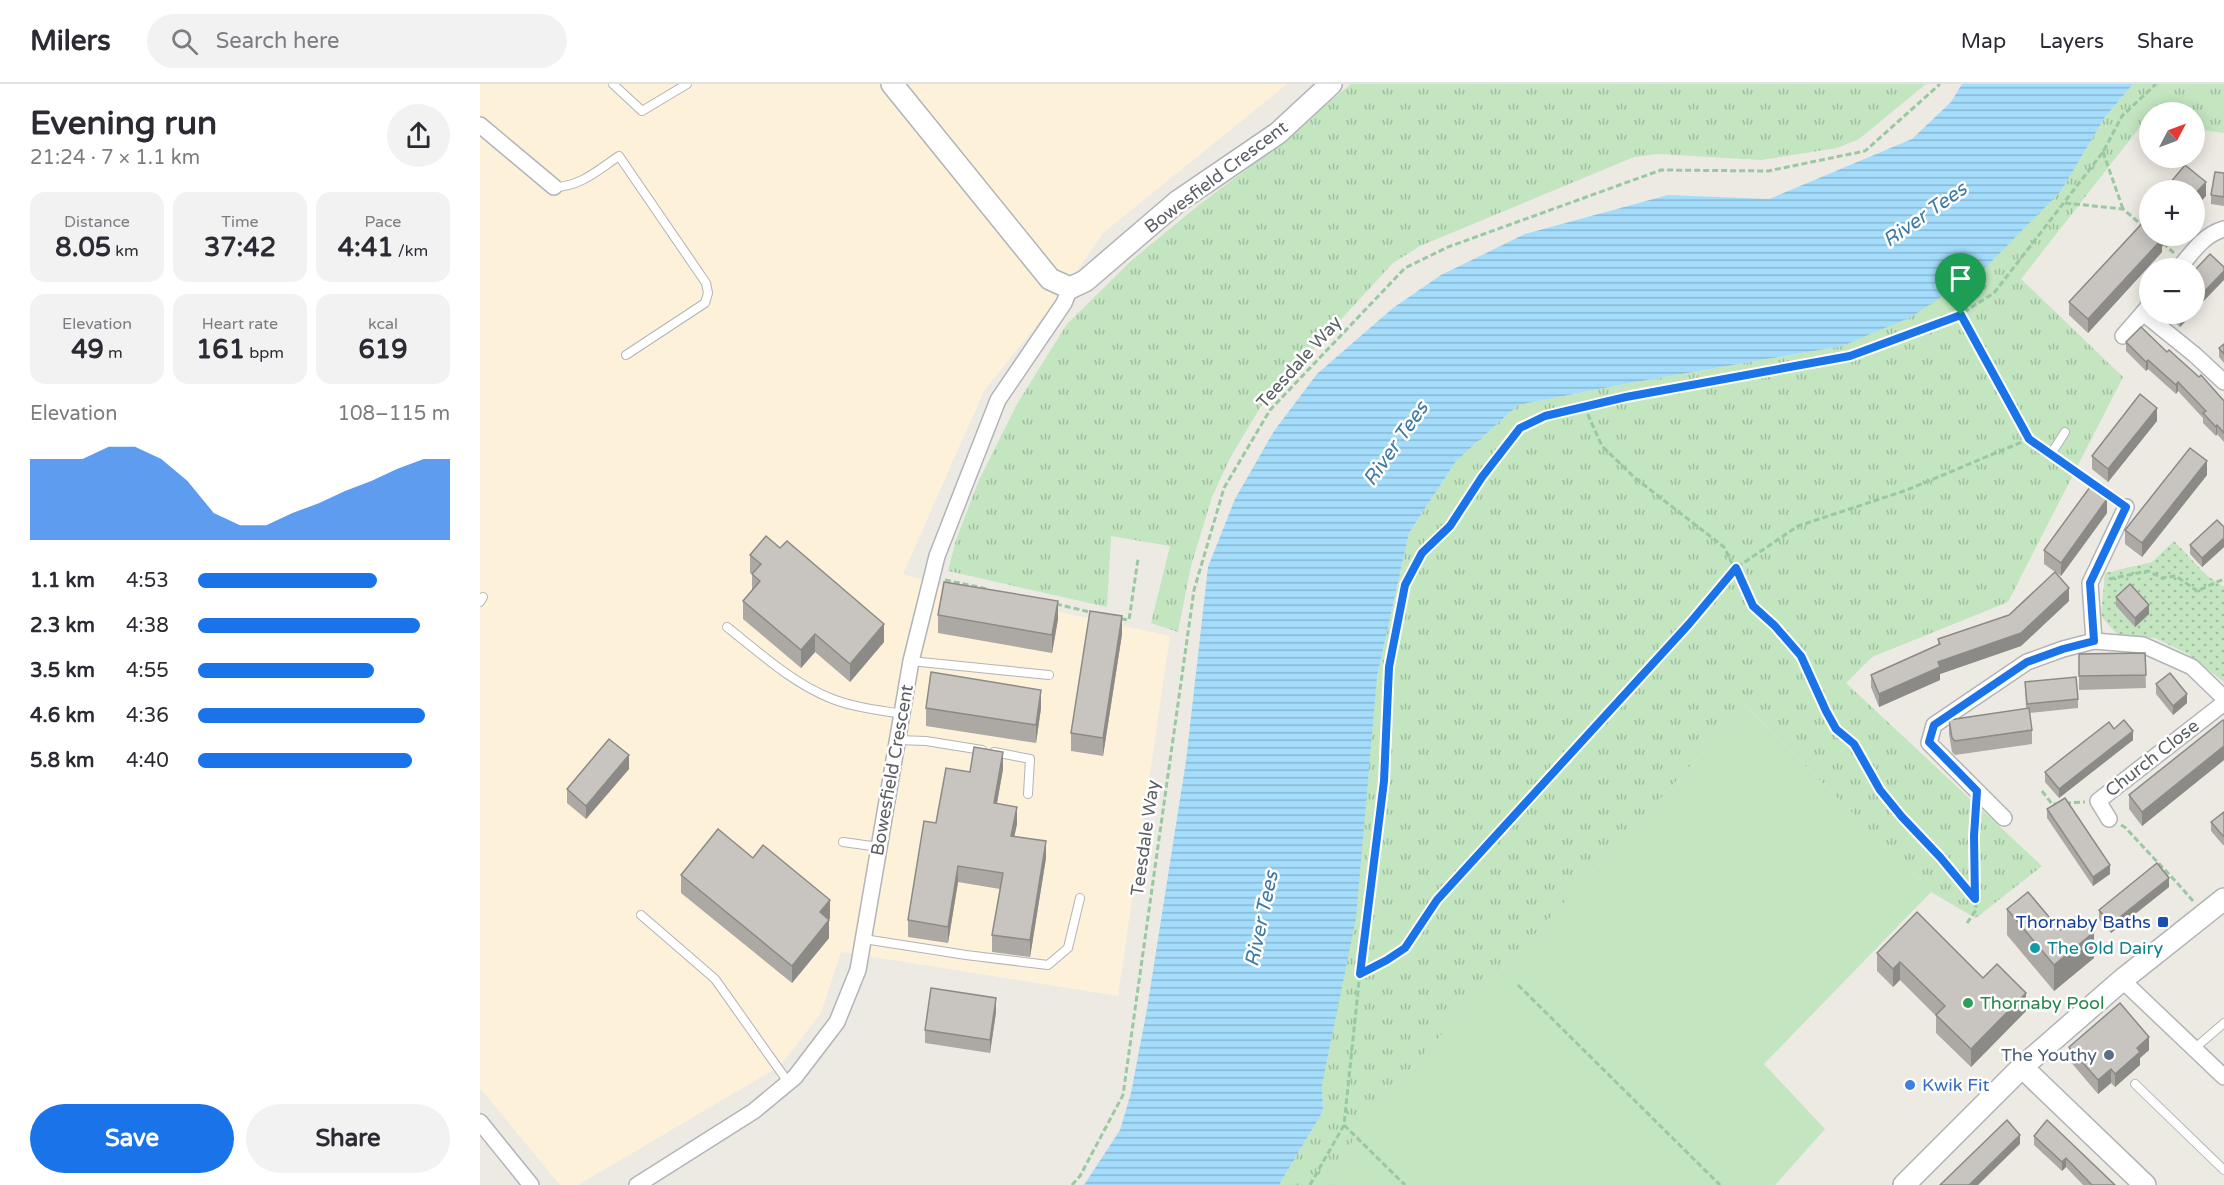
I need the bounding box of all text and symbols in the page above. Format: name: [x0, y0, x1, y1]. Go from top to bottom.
search box: [147, 14, 567, 68]
text: Milers: [30, 24, 111, 58]
icon: search: [168, 25, 201, 58]
text: Search here: [216, 28, 339, 54]
text: Map: [1961, 29, 2006, 54]
text: Layers: [2039, 29, 2104, 54]
text: Share: [2137, 29, 2194, 54]
north arrow: [2139, 102, 2205, 168]
map controls: [2139, 102, 2205, 324]
text: Evening run: [30, 104, 217, 143]
button: share: [387, 104, 450, 167]
street label: Bowesfield Crescent: [1140, 116, 1292, 238]
text: 21:24 · 7 × 1.1 km: [30, 146, 200, 170]
water label: River Tees: [1878, 177, 1973, 253]
button: +: [2139, 180, 2205, 246]
text: Distance: [64, 212, 130, 232]
text: Time: [221, 212, 259, 232]
text: Pace: [365, 212, 401, 232]
text: 8.05: [55, 232, 111, 263]
text: 37:42: [204, 232, 276, 263]
text: 4:41: [338, 232, 394, 263]
text: km: [111, 241, 139, 261]
text: /km: [394, 241, 428, 261]
pin: [1935, 253, 1986, 315]
button: −: [2139, 258, 2205, 324]
icon: arrive: [1944, 262, 1977, 295]
street label: Teesdale Way: [1252, 311, 1346, 413]
text: Elevation: [62, 314, 132, 334]
text: Heart rate: [202, 314, 278, 334]
text: kcal: [368, 314, 398, 334]
text: 49: [71, 334, 104, 365]
text: 161: [196, 334, 245, 365]
text: 619: [359, 334, 407, 365]
text: m: [104, 343, 123, 363]
text: bpm: [245, 343, 284, 363]
water label: River Tees: [1358, 396, 1434, 491]
text: Elevation: [30, 402, 117, 426]
text: 108–115 m: [337, 402, 450, 426]
text: 1.1 km: [30, 569, 95, 593]
text: 4:53: [126, 569, 169, 593]
text: 2.3 km: [30, 614, 95, 638]
text: 4:38: [126, 614, 169, 638]
text: 3.5 km: [30, 659, 95, 683]
text: 4:55: [126, 659, 169, 683]
street label: Bowesfield Crescent: [866, 683, 918, 857]
text: 4.6 km: [30, 704, 95, 728]
text: 4:36: [126, 704, 169, 728]
street label: Church Close: [2101, 715, 2203, 801]
text: 5.8 km: [30, 749, 94, 773]
text: 4:40: [126, 749, 169, 773]
street label: Teesdale Way: [1126, 778, 1164, 897]
water label: River Tees: [1240, 868, 1284, 969]
place label: Thornaby Baths: [2016, 911, 2151, 933]
marker: Thornaby Baths: [2156, 915, 2170, 929]
place label: The Old Dairy: [2047, 937, 2163, 959]
marker: The Old Dairy: [2028, 941, 2042, 955]
place label: Thornaby Pool: [1980, 992, 2105, 1014]
marker: Thornaby Pool: [1961, 996, 1975, 1010]
place label: The Youthy: [2001, 1044, 2097, 1066]
marker: The Youthy: [2102, 1048, 2116, 1062]
place label: Kwik Fit: [1922, 1074, 1990, 1096]
marker: Kwik Fit: [1903, 1078, 1917, 1092]
button: Save: [30, 1104, 234, 1173]
button: Share: [246, 1104, 450, 1173]

